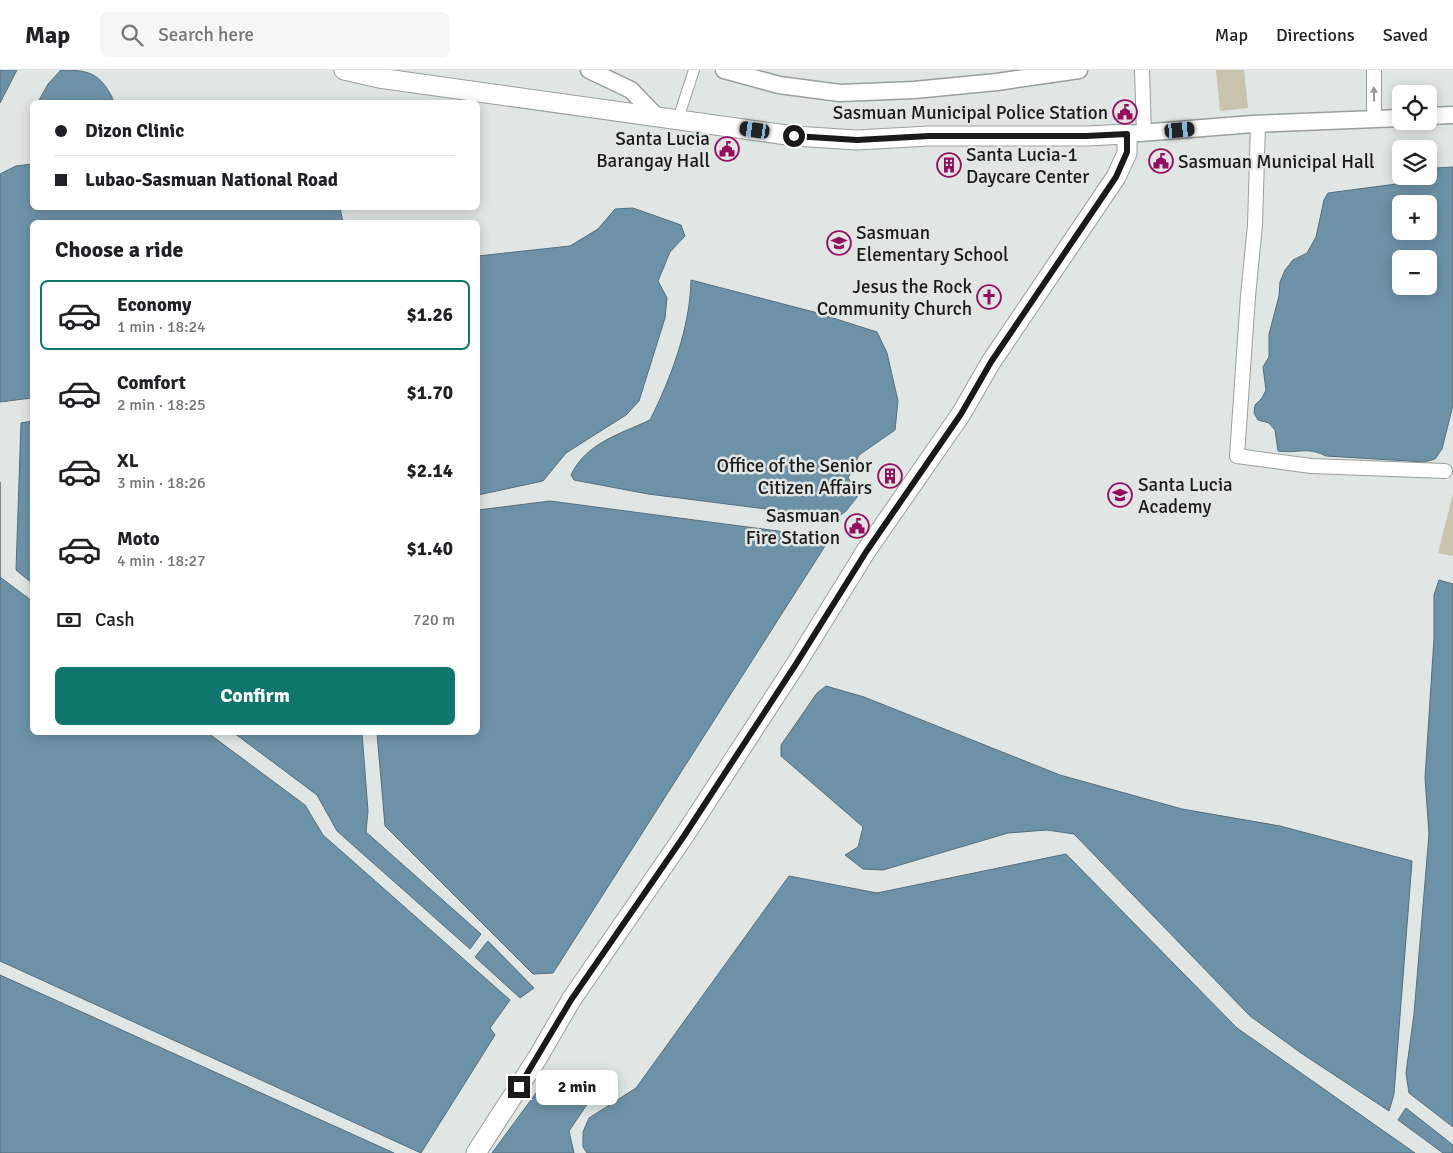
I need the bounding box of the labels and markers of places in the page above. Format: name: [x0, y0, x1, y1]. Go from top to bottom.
public building icon: Sasmuan Municipal Police Station: [1112, 99, 1138, 125]
place label: Sasmuan Municipal Police Station: [833, 101, 1108, 125]
place label: Santa Lucia Barangay Hall: [596, 127, 710, 173]
public building icon: Santa Lucia Barangay Hall: [714, 136, 740, 162]
place label: Santa Lucia-1 Daycare Center: [966, 143, 1089, 189]
public building icon: Sasmuan Municipal Hall: [1148, 148, 1174, 174]
place label: Sasmuan Municipal Hall: [1178, 150, 1375, 174]
building icon: Santa Lucia-1 Daycare Center: [936, 152, 962, 178]
place label: Sasmuan Elementary School: [856, 221, 1009, 267]
school or university icon: Sasmuan Elementary School: [826, 230, 852, 256]
place label: Jesus the Rock Community Church: [817, 275, 972, 321]
church icon: Jesus the Rock Community Church: [976, 284, 1002, 310]
place label: Office of the Senior Citizen Affairs: [717, 454, 872, 500]
building icon: Office of the Senior Citizen Affairs: [877, 463, 903, 489]
place label: Santa Lucia Academy: [1138, 473, 1233, 519]
school or university icon: Santa Lucia Academy: [1107, 482, 1133, 508]
place label: Sasmuan Fire Station: [746, 504, 840, 550]
public building icon: Sasmuan Fire Station: [844, 513, 870, 539]

